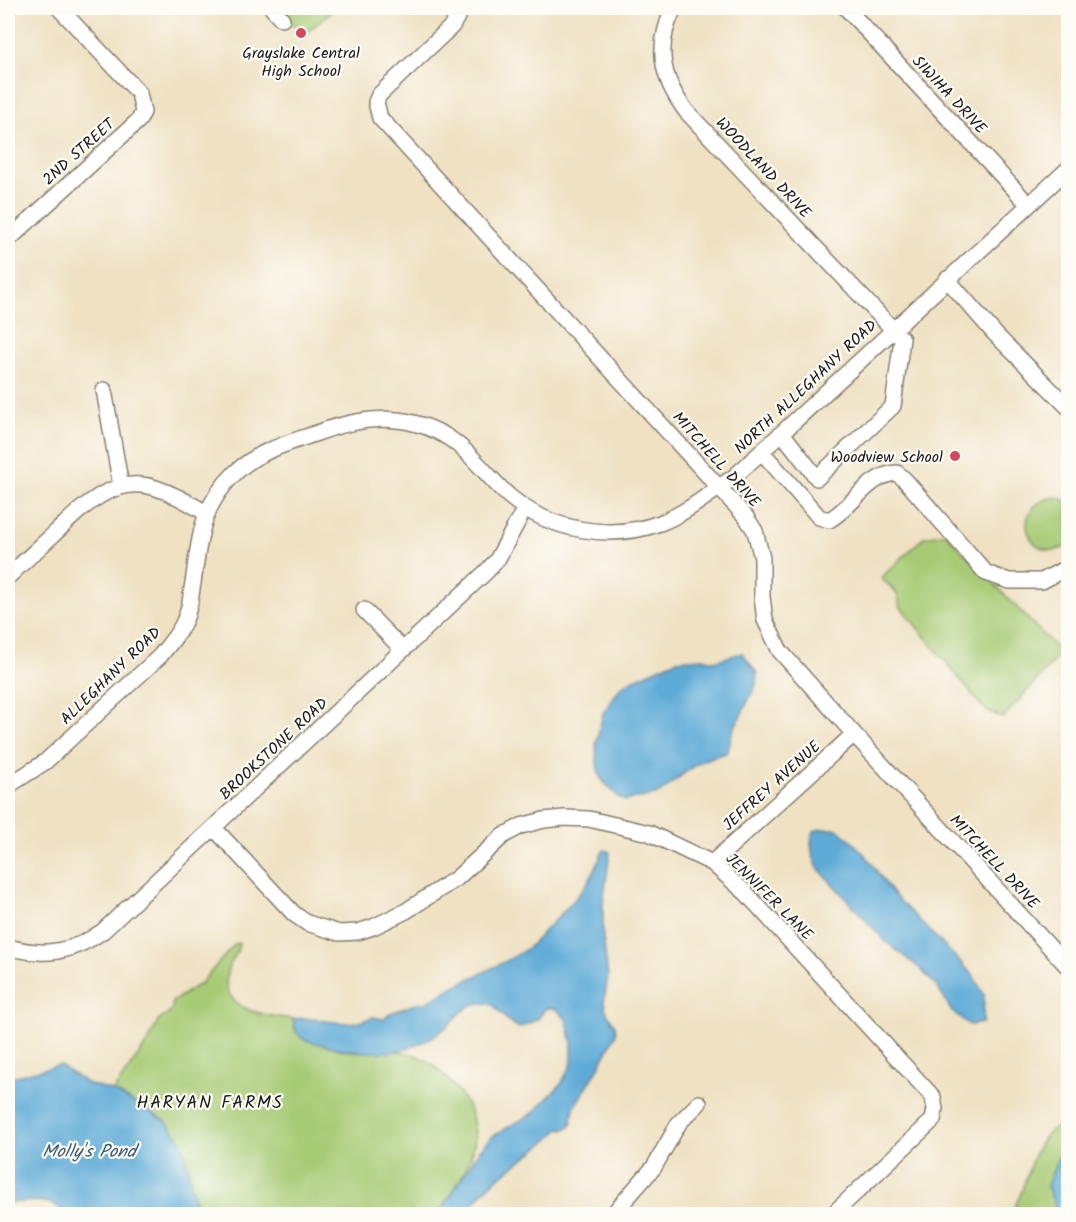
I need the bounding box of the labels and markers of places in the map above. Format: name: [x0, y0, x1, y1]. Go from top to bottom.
marker: Grayslake Central High School: [294, 26, 308, 40]
place label: Grayslake Central High School: [242, 41, 360, 84]
place label: Woodview School: [830, 445, 943, 470]
marker: Woodview School: [948, 449, 962, 463]

